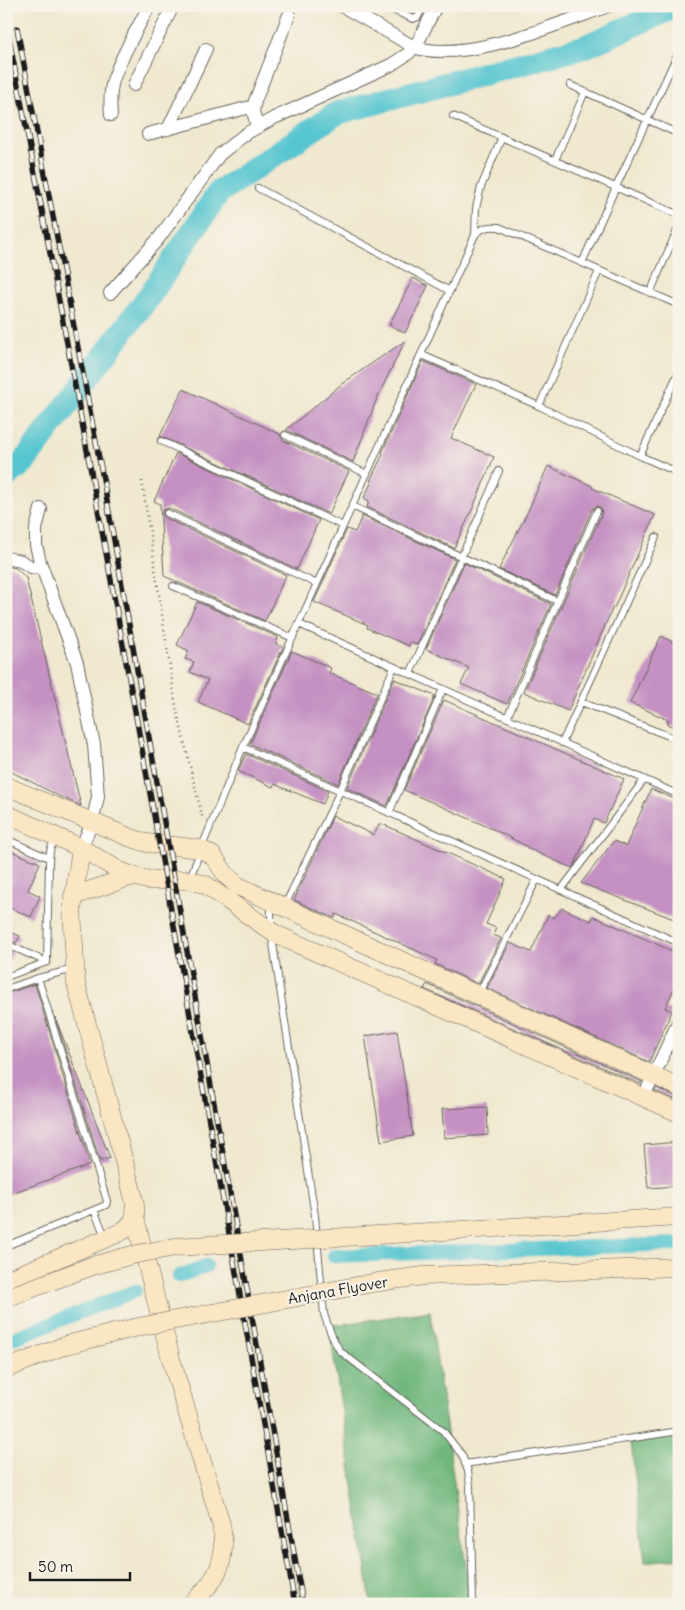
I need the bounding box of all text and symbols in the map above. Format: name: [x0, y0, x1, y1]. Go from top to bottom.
street label: Anjana Flyover: [286, 1272, 390, 1308]
scale bar: [30, 1550, 130, 1582]
text: 50 m: [38, 1557, 73, 1576]

